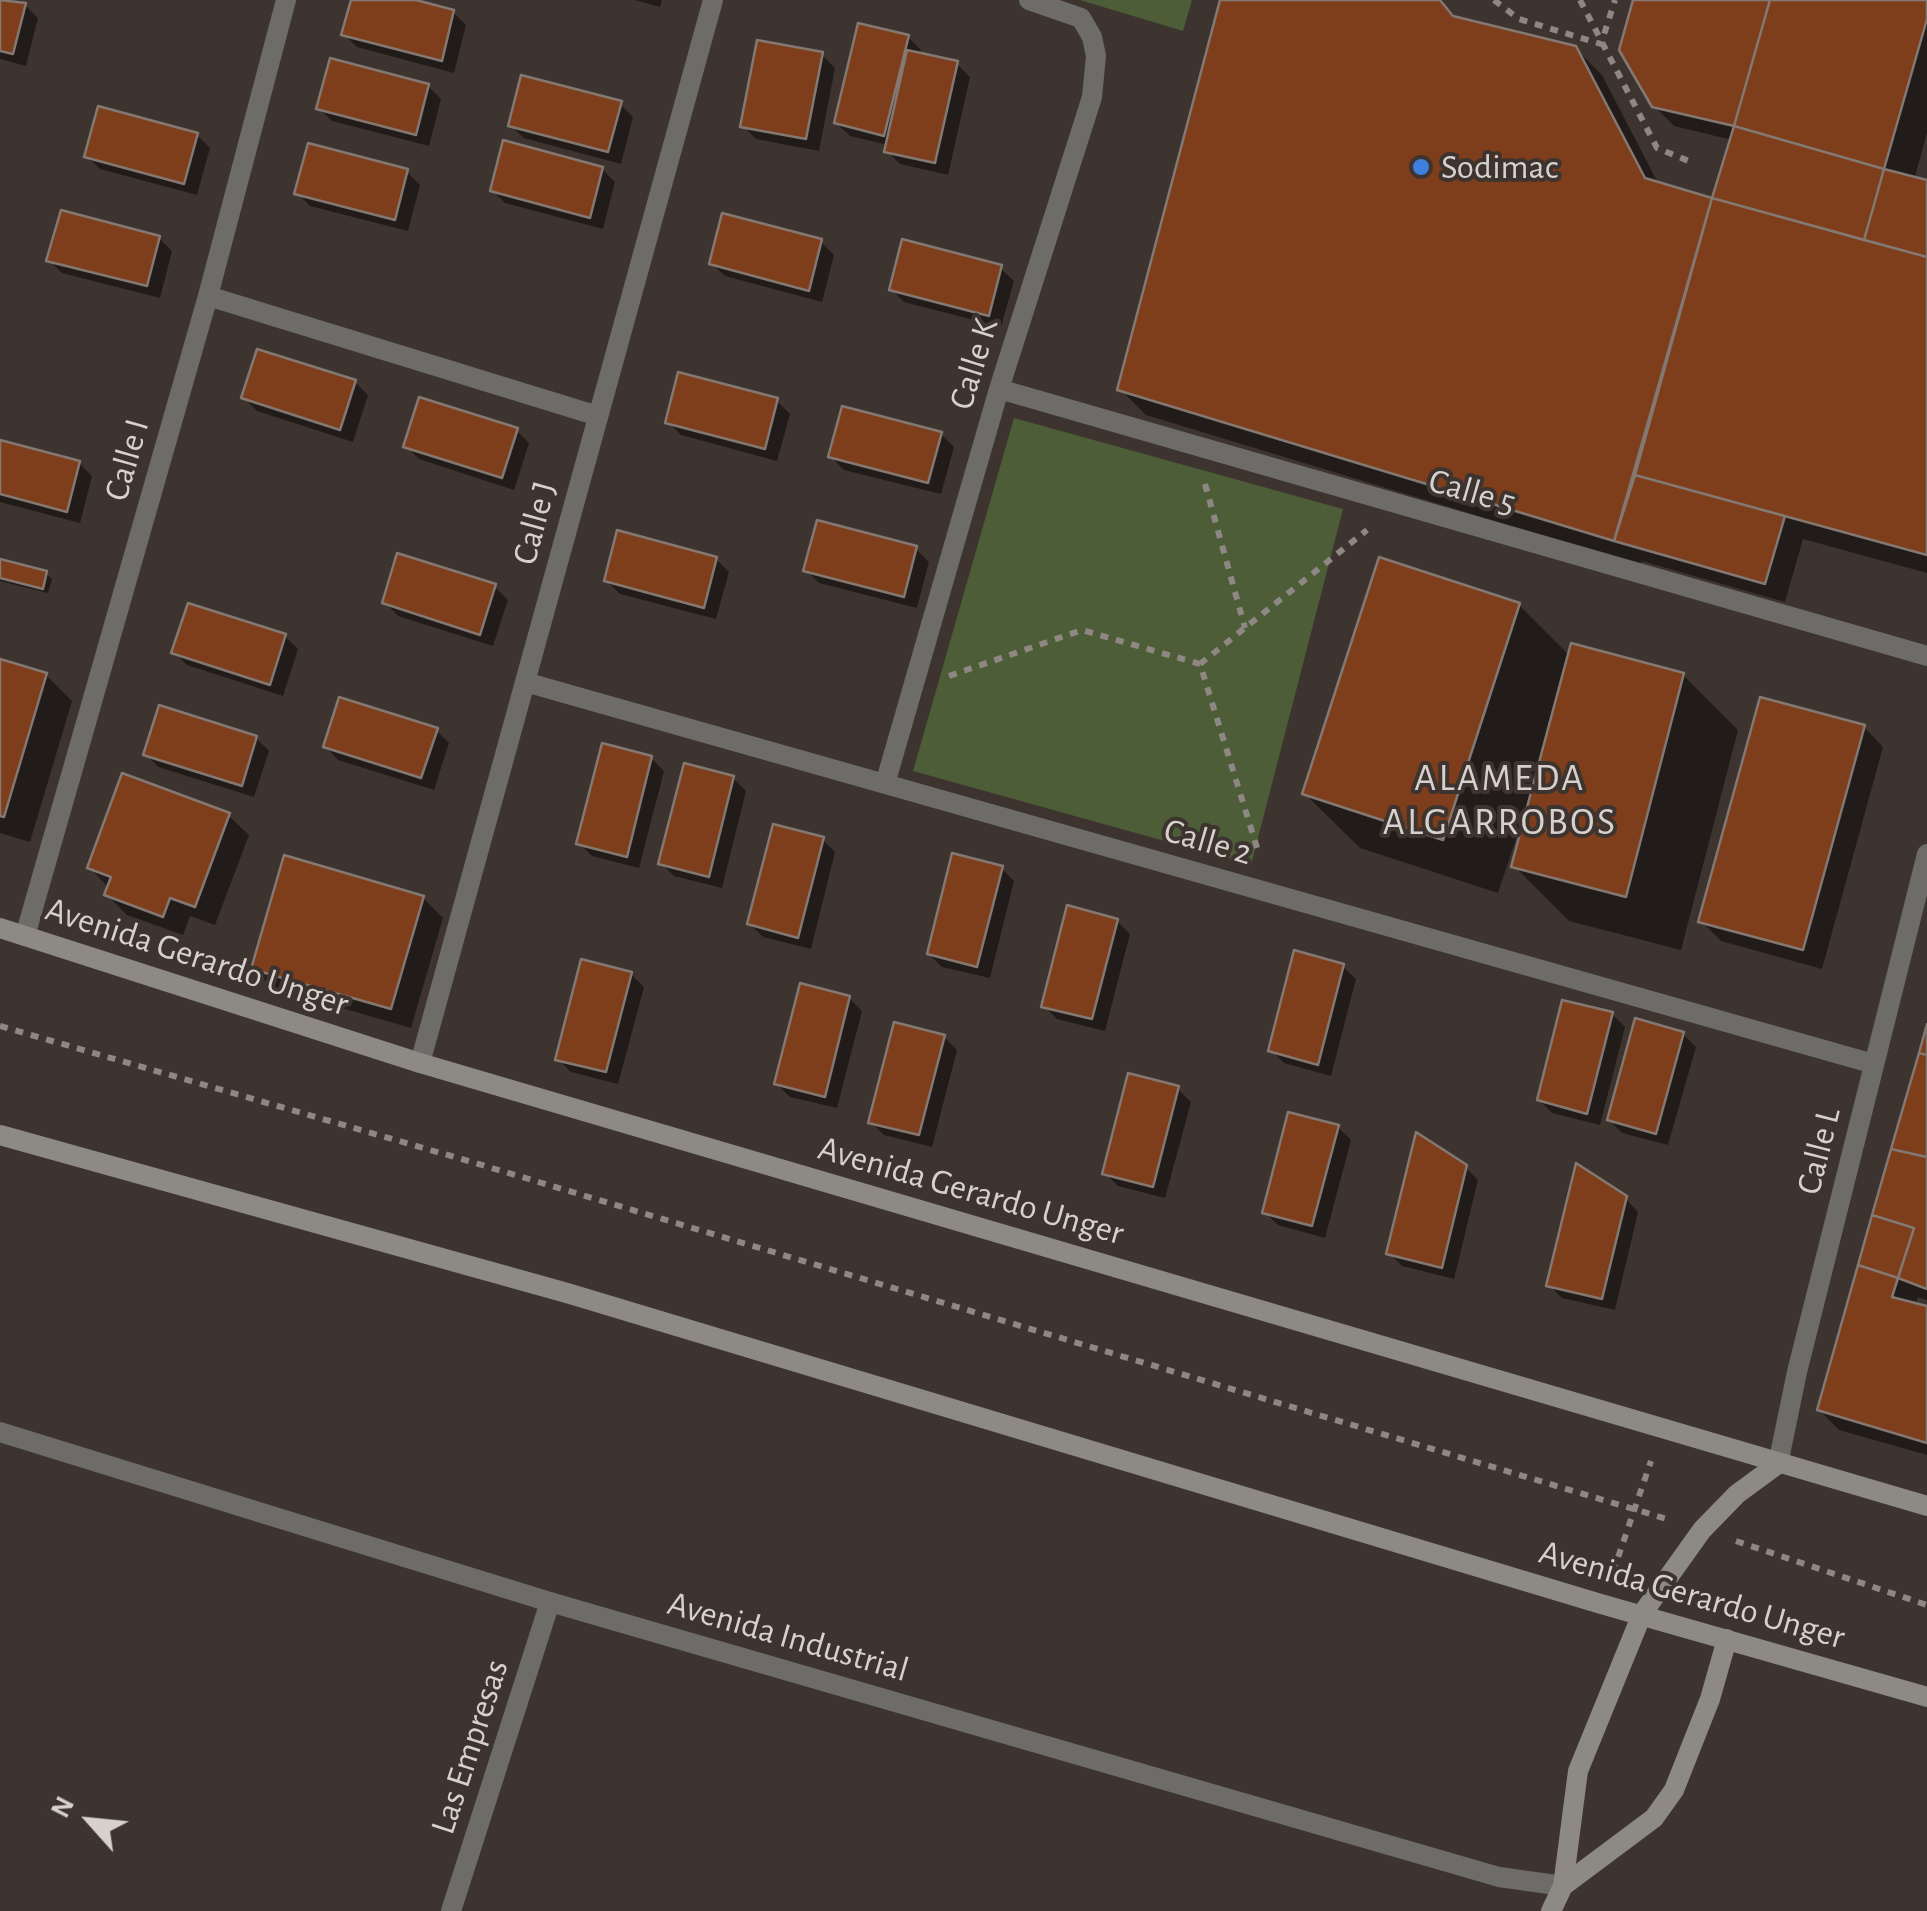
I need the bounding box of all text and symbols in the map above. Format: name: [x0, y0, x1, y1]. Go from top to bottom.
place label: Sodimac: [1441, 146, 1558, 188]
marker: Sodimac: [1410, 156, 1432, 178]
street label: Calle K: [940, 314, 1008, 414]
street label: Calle I: [95, 414, 159, 506]
street label: Calle 5: [1424, 460, 1520, 524]
street label: Calle J: [504, 477, 566, 569]
district label: ALAMEDA ALGARROBOS: [1383, 756, 1617, 846]
street label: Calle 2: [1159, 809, 1257, 875]
street label: Avenida Gerardo Unger: [40, 888, 354, 1026]
street label: Calle L: [1788, 1103, 1850, 1199]
street label: Avenida Gerardo Unger: [813, 1127, 1129, 1255]
street label: Avenida Gerardo Unger: [1534, 1531, 1850, 1659]
street label: Avenida Industrial: [663, 1583, 913, 1691]
street label: Las Empresas: [422, 1654, 518, 1840]
north arrow: [40, 1771, 140, 1871]
text: N: [46, 1792, 80, 1822]

